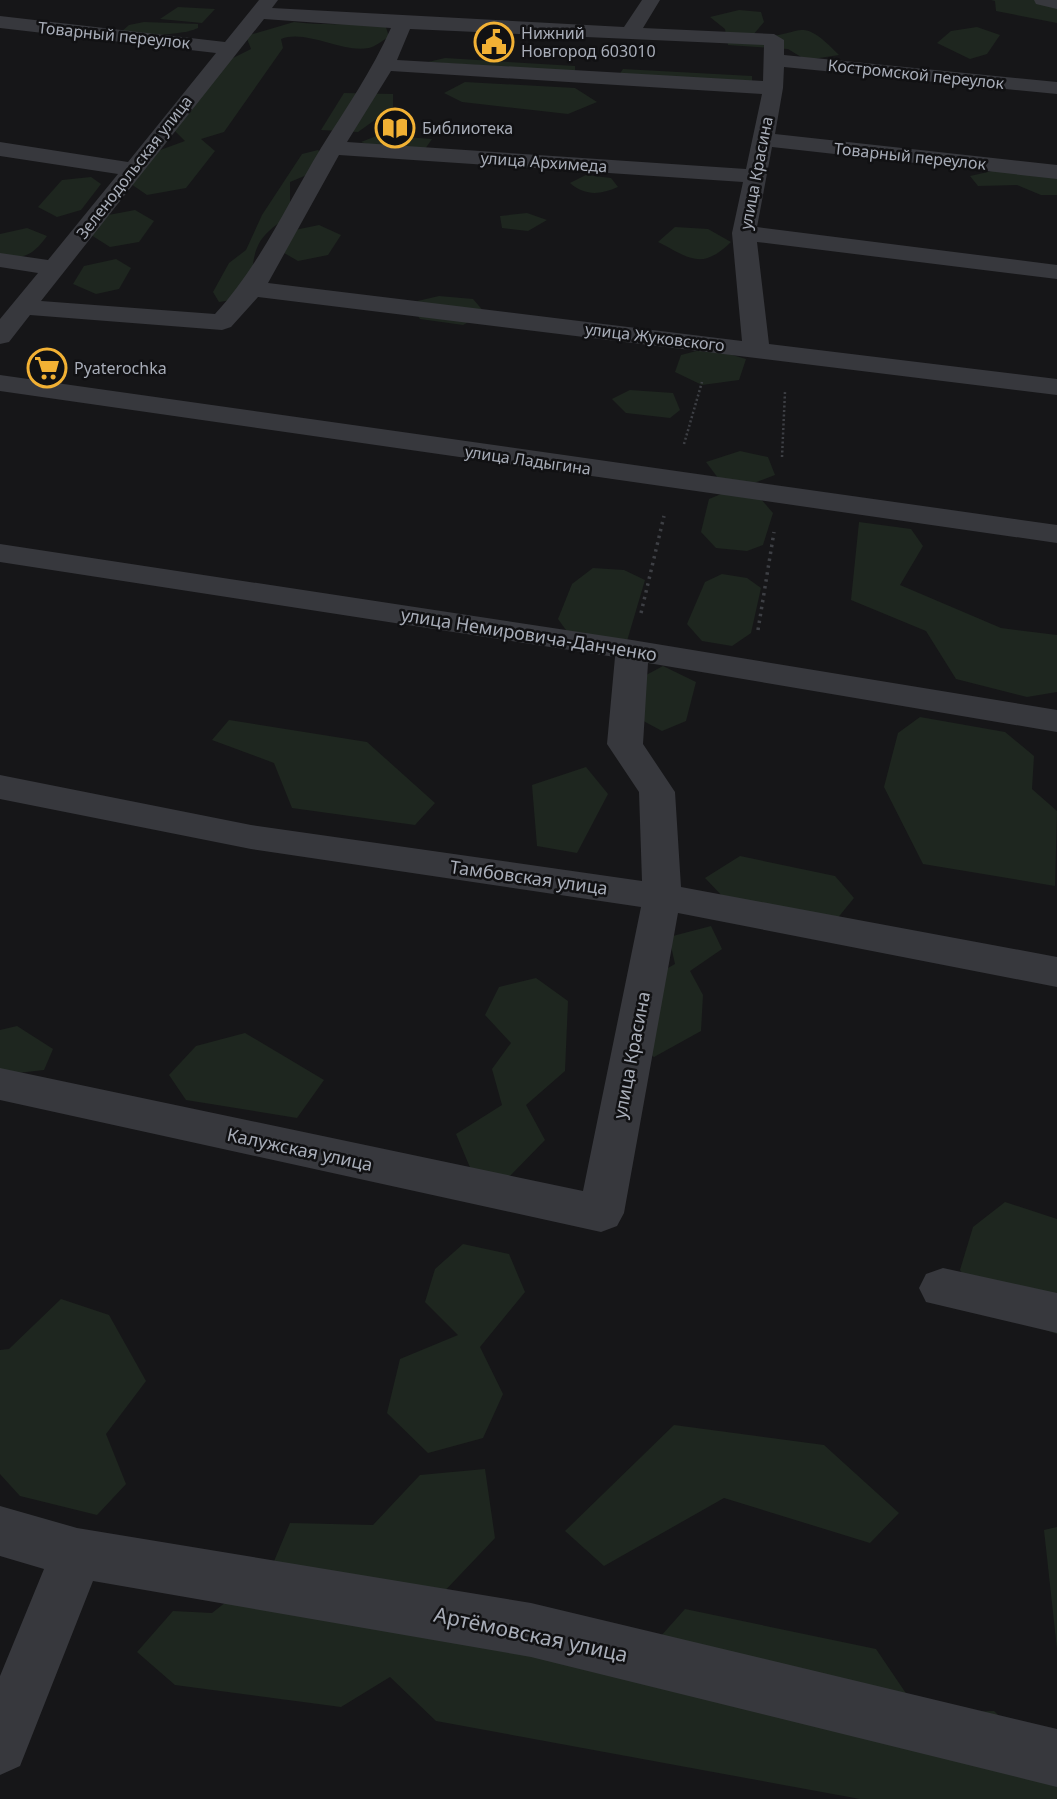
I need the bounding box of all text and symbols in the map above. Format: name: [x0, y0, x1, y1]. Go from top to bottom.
street label: Товарный переулок: [37, 16, 192, 54]
public building icon: Нижний Новгород 603010: [473, 21, 515, 63]
place label: Нижний Новгород 603010: [521, 22, 656, 62]
street label: Костромской переулок: [827, 54, 1006, 94]
street label: Зеленодольская улица: [71, 91, 197, 243]
library icon: Библиотека: [374, 107, 416, 149]
street label: улица Красина: [734, 115, 778, 231]
place label: Библиотека: [422, 117, 513, 139]
street label: Товарный переулок: [833, 137, 988, 175]
street label: улица Архимеда: [480, 147, 608, 177]
street label: улица Жуковского: [584, 318, 726, 356]
supermarket icon: Pyaterochka: [26, 347, 68, 389]
place label: Pyaterochka: [74, 357, 167, 379]
street label: улица Ладыгина: [464, 440, 592, 480]
street label: улица Немировича-Данченко: [399, 602, 659, 666]
street label: Тамбовская улица: [449, 854, 609, 900]
street label: улица Красина: [607, 989, 655, 1121]
street label: Калужская улица: [225, 1122, 375, 1176]
street label: Артёмовская улица: [432, 1600, 630, 1668]

